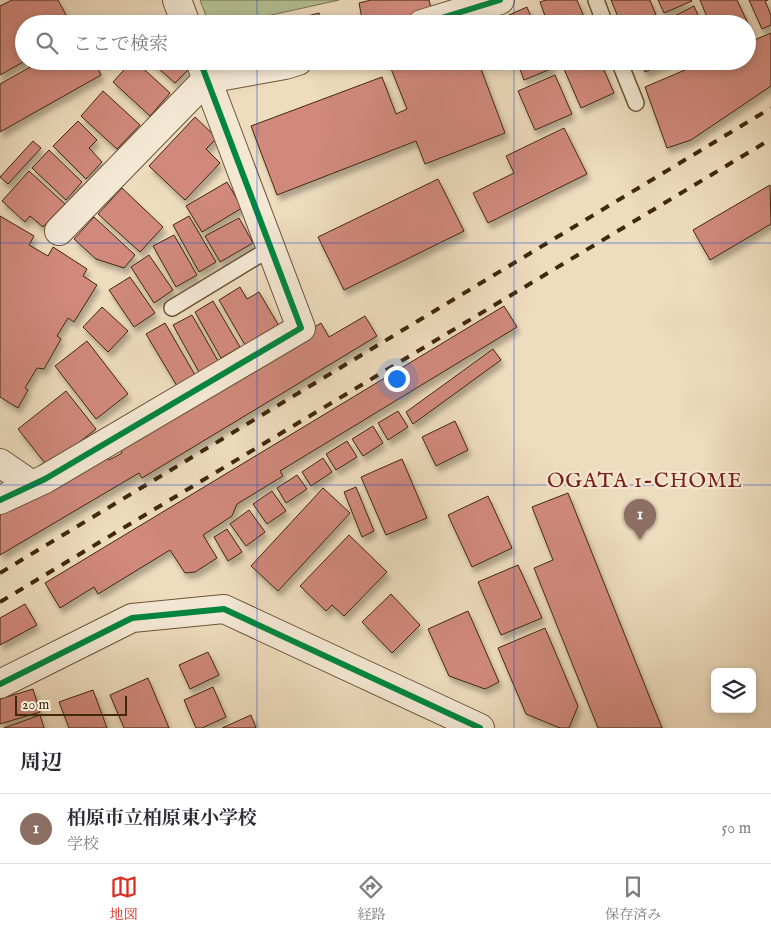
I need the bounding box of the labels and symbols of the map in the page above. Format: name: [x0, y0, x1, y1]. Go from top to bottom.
your location: [384, 366, 410, 392]
district label: OGATA 1-CHOME: [547, 468, 743, 495]
pin: 1: [624, 499, 656, 540]
scale bar: [15, 693, 128, 716]

